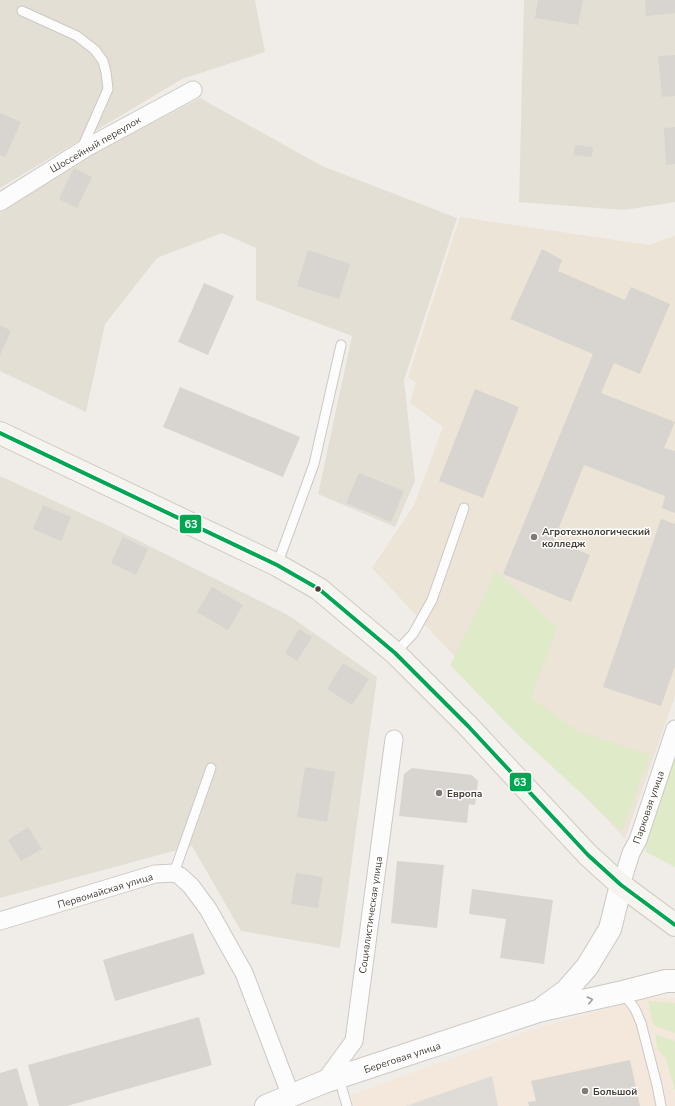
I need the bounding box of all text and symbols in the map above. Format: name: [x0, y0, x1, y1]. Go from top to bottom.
street label: Шоссейный переулок: [48, 113, 144, 177]
line badge: 63: [179, 514, 202, 534]
text: 63: [184, 517, 198, 532]
place label: Агротехнологический колледж: [542, 525, 650, 551]
marker: Агротехнологический колледж: [529, 532, 539, 542]
unlabelled marker: [313, 584, 323, 594]
street label: Парковая улица: [630, 769, 668, 846]
line badge: 63: [509, 772, 532, 792]
text: 63: [513, 775, 527, 790]
place label: Европа: [447, 787, 482, 801]
marker: Европа: [434, 788, 444, 798]
street label: Социалистическая улица: [356, 856, 386, 975]
street label: Первомайская улица: [56, 870, 155, 912]
one-way arrow: [586, 996, 593, 1004]
street label: Береговая улица: [362, 1039, 443, 1077]
place label: Большой: [593, 1085, 637, 1099]
marker: Большой: [580, 1086, 590, 1096]

